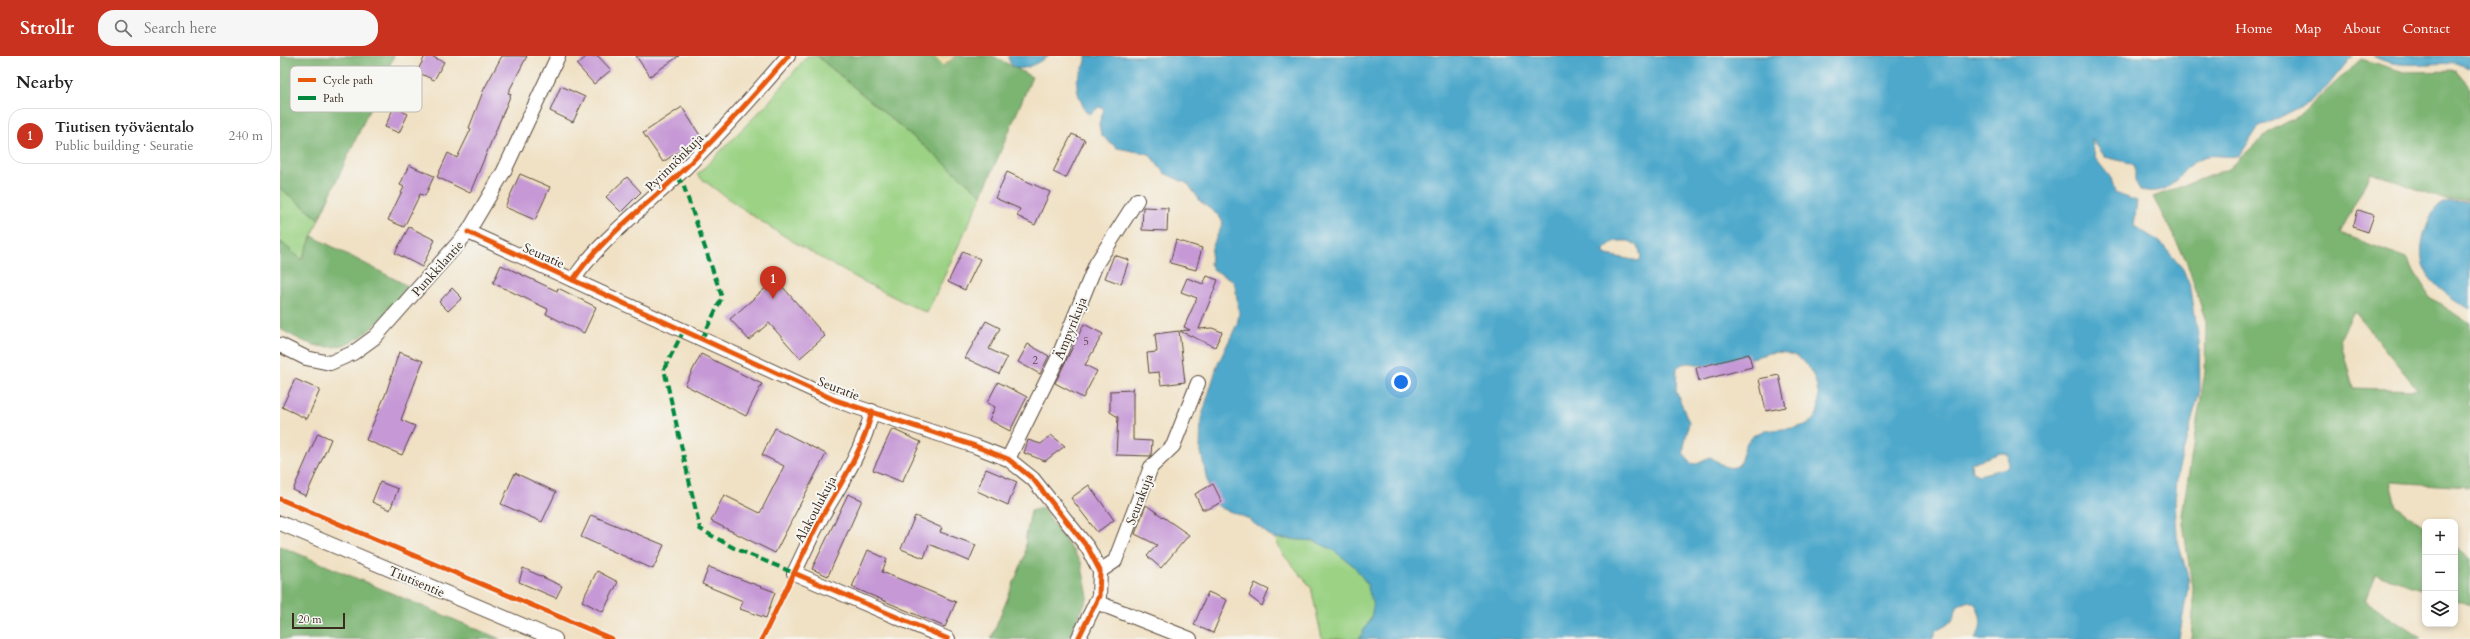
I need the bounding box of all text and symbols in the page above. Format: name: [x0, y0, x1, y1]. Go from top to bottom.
search box: [98, 10, 378, 46]
text: Strollr: [20, 15, 74, 41]
icon: search: [112, 17, 134, 39]
text: Search here: [144, 18, 217, 38]
text: Home: [2235, 19, 2273, 38]
text: Map: [2295, 19, 2321, 38]
text: About: [2343, 19, 2380, 38]
text: Contact: [2402, 19, 2450, 38]
legend: [290, 66, 422, 112]
text: Nearby: [16, 71, 73, 94]
text: Cycle path: [323, 73, 373, 88]
text: Path: [323, 91, 344, 106]
text: Tiutisen työväentalo: [55, 117, 194, 137]
text: 1: [27, 127, 33, 145]
text: 240 m: [229, 127, 263, 145]
street label: Pyrinnönkuja: [642, 129, 708, 196]
text: Public building · Seuratie: [55, 137, 193, 155]
street label: Punkkilantie: [408, 237, 468, 301]
street label: Seuratie: [520, 239, 567, 273]
pin: 1: [760, 266, 786, 299]
street label: Ämpyrikuja: [1050, 294, 1092, 362]
house number: 5: [1083, 334, 1089, 349]
house number: 2: [1032, 353, 1038, 368]
your location: [1391, 372, 1411, 392]
street label: Seuratie: [815, 373, 862, 405]
street label: Seurakuja: [1122, 471, 1158, 527]
street label: Alakoulukuja: [791, 473, 841, 546]
map controls: [2422, 519, 2458, 627]
button: +: [2422, 519, 2458, 555]
button: −: [2422, 555, 2458, 591]
street label: Tiutisentie: [386, 562, 448, 602]
button: layers: [2422, 591, 2458, 627]
scale bar: [292, 611, 345, 630]
text: 20 m: [298, 612, 322, 627]

